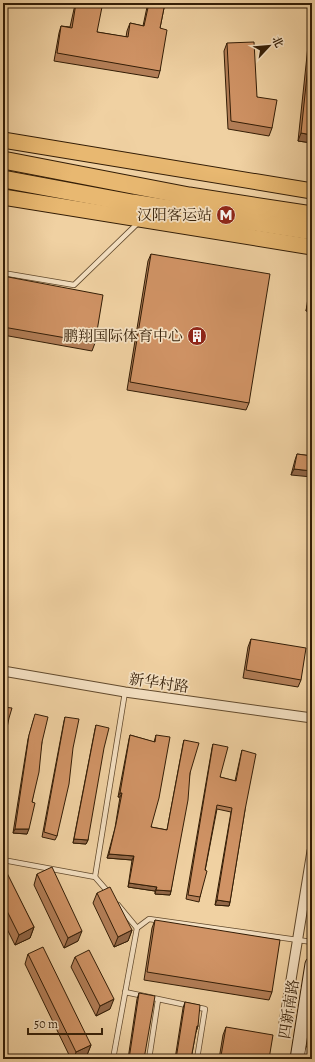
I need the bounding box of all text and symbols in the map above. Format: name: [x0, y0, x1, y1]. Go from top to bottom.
north arrow: [249, 26, 289, 66]
text: 北: [268, 34, 287, 50]
metro station icon: 汉阳客运站: [215, 204, 237, 226]
place label: 汉阳客运站: [137, 205, 212, 225]
building icon: 鹏翔国际体育中心: [186, 325, 208, 347]
place label: 鹏翔国际体育中心: [63, 326, 183, 346]
street label: 新华村路: [128, 669, 190, 697]
street label: 四新南路: [274, 978, 304, 1040]
scale bar: [28, 1010, 102, 1036]
text: 50 m: [34, 1016, 58, 1032]

